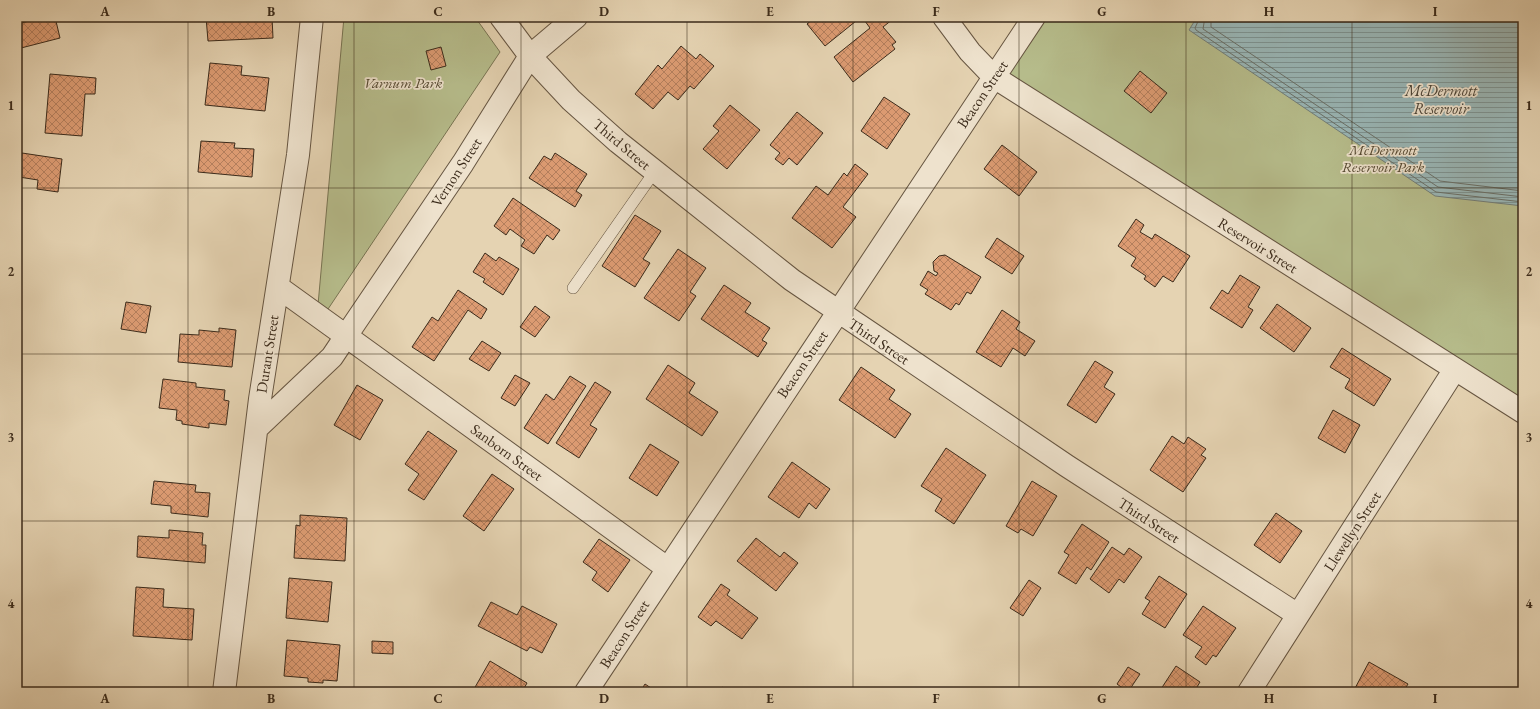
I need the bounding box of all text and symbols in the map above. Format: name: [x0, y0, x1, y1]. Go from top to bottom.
text: A: [99, 3, 110, 20]
text: B: [267, 3, 275, 20]
text: C: [433, 3, 443, 20]
text: D: [599, 3, 609, 20]
text: E: [766, 3, 774, 20]
text: F: [932, 3, 940, 20]
text: G: [1097, 3, 1107, 20]
text: H: [1264, 3, 1275, 20]
text: I: [1433, 3, 1438, 20]
street label: Beacon Street: [952, 56, 1012, 132]
park label: Varnum Park: [364, 73, 442, 92]
water label: McDermott Reservoir: [1404, 80, 1479, 119]
text: 1: [8, 97, 15, 114]
text: 1: [1526, 97, 1533, 114]
street label: Third Street: [589, 114, 655, 174]
street label: Vernon Street: [427, 134, 486, 210]
park label: McDermott Reservoir Park: [1342, 140, 1424, 176]
street label: Reservoir Street: [1215, 213, 1302, 277]
text: 2: [8, 263, 15, 280]
text: 2: [1526, 263, 1533, 280]
street label: Durant Street: [251, 313, 283, 394]
street label: Third Street: [845, 314, 914, 369]
street label: Beacon Street: [772, 326, 832, 402]
street label: Sanborn Street: [467, 419, 547, 485]
text: 3: [8, 429, 15, 446]
text: 3: [1526, 429, 1533, 446]
street label: Llewellyn Street: [1319, 487, 1385, 575]
street label: Third Street: [1114, 493, 1184, 547]
text: 4: [8, 595, 15, 612]
text: 4: [1526, 595, 1533, 612]
street label: Beacon Street: [595, 596, 653, 672]
text: A: [99, 690, 110, 707]
text: B: [267, 690, 275, 707]
text: C: [433, 690, 443, 707]
text: D: [599, 690, 609, 707]
text: E: [766, 690, 774, 707]
text: F: [932, 690, 940, 707]
text: G: [1097, 690, 1107, 707]
text: H: [1264, 690, 1275, 707]
text: I: [1433, 690, 1438, 707]

